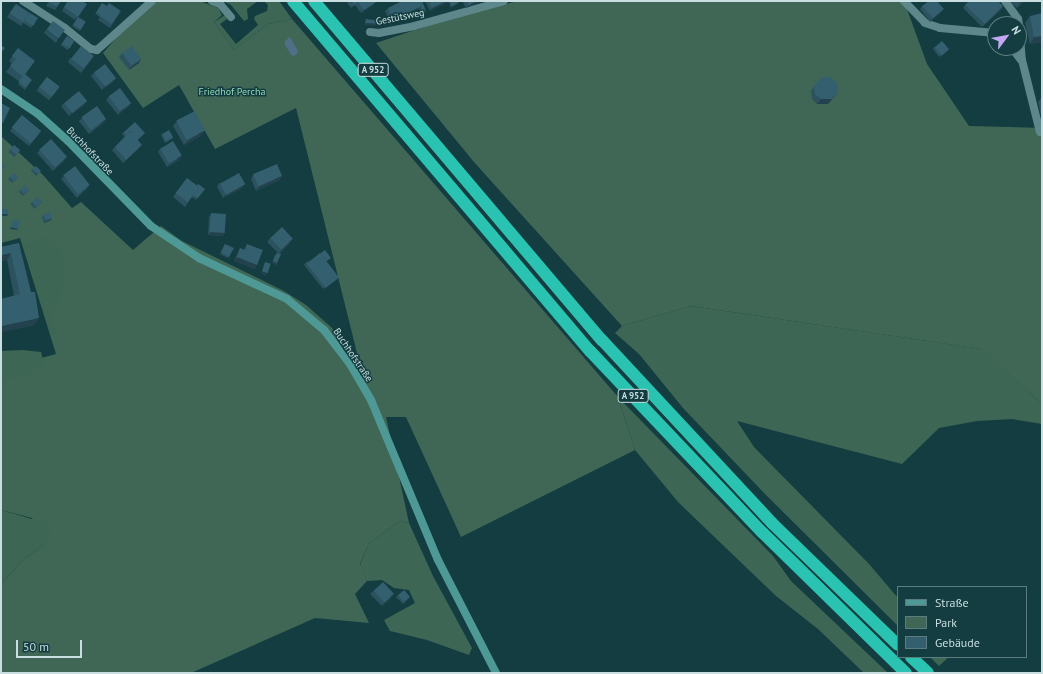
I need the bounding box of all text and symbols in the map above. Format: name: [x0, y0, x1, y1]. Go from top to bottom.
street label: Gestütsweg: [375, 6, 425, 28]
north arrow: [987, 16, 1027, 56]
text: N: [1008, 23, 1024, 37]
road number: A 952: [357, 63, 389, 77]
park label: Friedhof Percha: [199, 86, 265, 98]
street label: Buchhofstraße: [64, 125, 116, 177]
street label: Buchhofstraße: [331, 326, 375, 384]
road number: A 952: [617, 389, 649, 403]
legend: [897, 586, 1027, 658]
text: Straße: [935, 595, 969, 610]
text: Park: [935, 615, 957, 630]
scale bar: [18, 632, 84, 658]
text: Gebäude: [935, 635, 980, 650]
text: 50 m: [23, 639, 49, 654]

